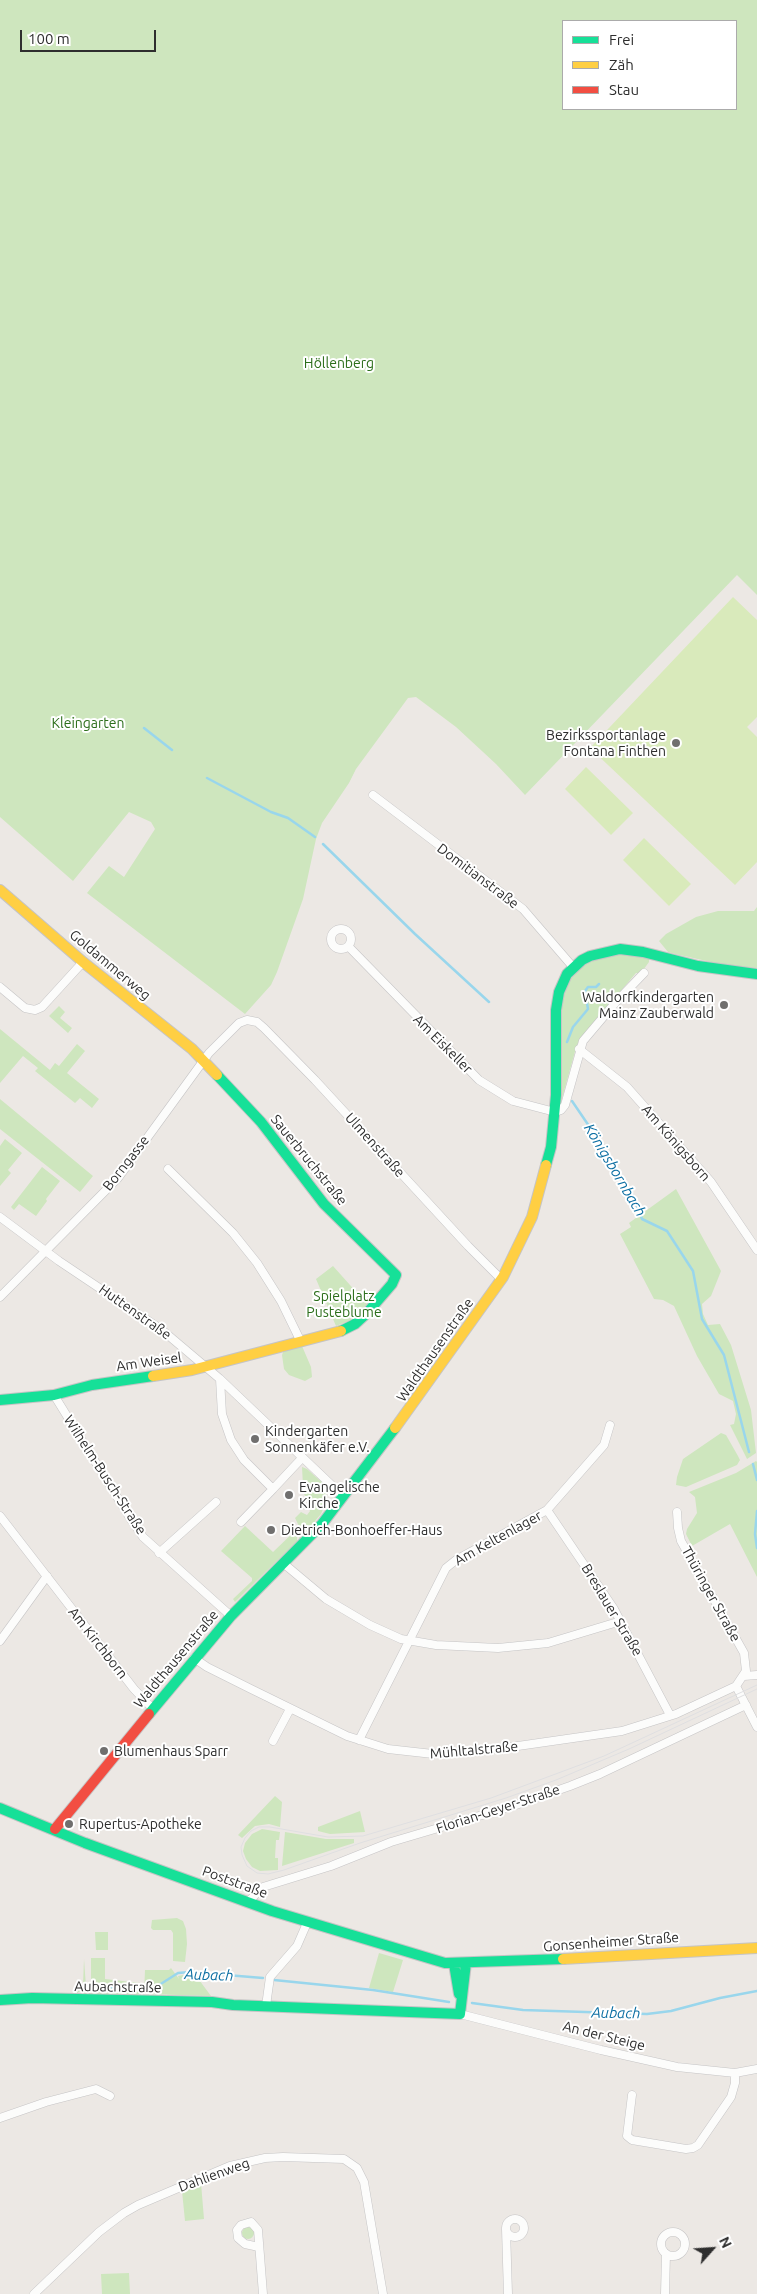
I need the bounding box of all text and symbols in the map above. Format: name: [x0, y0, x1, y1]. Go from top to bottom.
scale bar: [22, 20, 159, 52]
legend: [562, 20, 737, 110]
text: 100 m: [28, 30, 70, 47]
text: Frei: [609, 31, 634, 48]
text: Zäh: [609, 56, 634, 73]
text: Stau: [609, 81, 639, 98]
park label: Höllenberg: [304, 355, 374, 371]
park label: Kleingarten: [51, 715, 125, 731]
place label: Bezirkssportanlage Fontana Finthen: [546, 727, 666, 760]
marker: Bezirkssportanlage Fontana Finthen: [670, 737, 682, 749]
street label: Domitianstraße: [434, 840, 522, 912]
street label: Goldammerweg: [66, 926, 154, 1004]
place label: Waldorfkindergarten Mainz Zauberwald: [582, 989, 714, 1022]
marker: Waldorfkindergarten Mainz Zauberwald: [718, 999, 730, 1011]
street label: Am Eiskeller: [410, 1011, 476, 1077]
street label: Am Königsborn: [638, 1101, 714, 1185]
street label: Ulmenstraße: [342, 1109, 408, 1181]
street label: Sauerbruchstraße: [267, 1111, 351, 1209]
water label: Königsbornbach: [580, 1120, 650, 1220]
street label: Borngasse: [99, 1132, 153, 1194]
street label: Huttenstraße: [95, 1281, 175, 1343]
park label: Spielplatz Pusteblume: [306, 1288, 382, 1320]
street label: Waldthausenstraße: [393, 1295, 477, 1405]
street label: Am Weisel: [115, 1349, 183, 1375]
street label: Wilhelm-Busch-Straße: [60, 1412, 150, 1538]
place label: Kindergarten Sonnenkäfer e.V.: [265, 1423, 370, 1455]
marker: Kindergarten Sonnenkäfer e.V.: [249, 1433, 261, 1445]
place label: Evangelische Kirche: [299, 1479, 380, 1511]
marker: Evangelische Kirche: [283, 1489, 295, 1501]
street label: Am Keltenlager: [451, 1507, 545, 1569]
place label: Dietrich-Bonhoeffer-Haus: [281, 1522, 442, 1538]
marker: Dietrich-Bonhoeffer-Haus: [265, 1524, 277, 1536]
street label: Thüringer Straße: [678, 1543, 744, 1645]
street label: Breslauer Straße: [578, 1561, 646, 1659]
street label: Am Kirchborn: [65, 1604, 131, 1682]
street label: Waldthausenstraße: [130, 1607, 222, 1711]
street label: Mühltalstraße: [429, 1738, 519, 1762]
place label: Blumenhaus Sparr: [114, 1743, 228, 1759]
marker: Blumenhaus Sparr: [98, 1745, 110, 1757]
street label: Florian-Geyer-Straße: [434, 1781, 562, 1837]
place label: Rupertus-Apotheke: [79, 1816, 202, 1832]
marker: Rupertus-Apotheke: [63, 1818, 75, 1830]
street label: Poststraße: [200, 1862, 270, 1902]
street label: Gonsenheimer Straße: [542, 1929, 680, 1955]
water label: Aubach: [184, 1965, 234, 1985]
street label: Aubachstraße: [74, 1978, 162, 1996]
water label: Aubach: [591, 2004, 641, 2022]
street label: An der Steige: [561, 2018, 647, 2054]
street label: Dahlienweg: [176, 2154, 252, 2196]
north arrow: [687, 2224, 737, 2274]
text: N: [716, 2234, 735, 2251]

